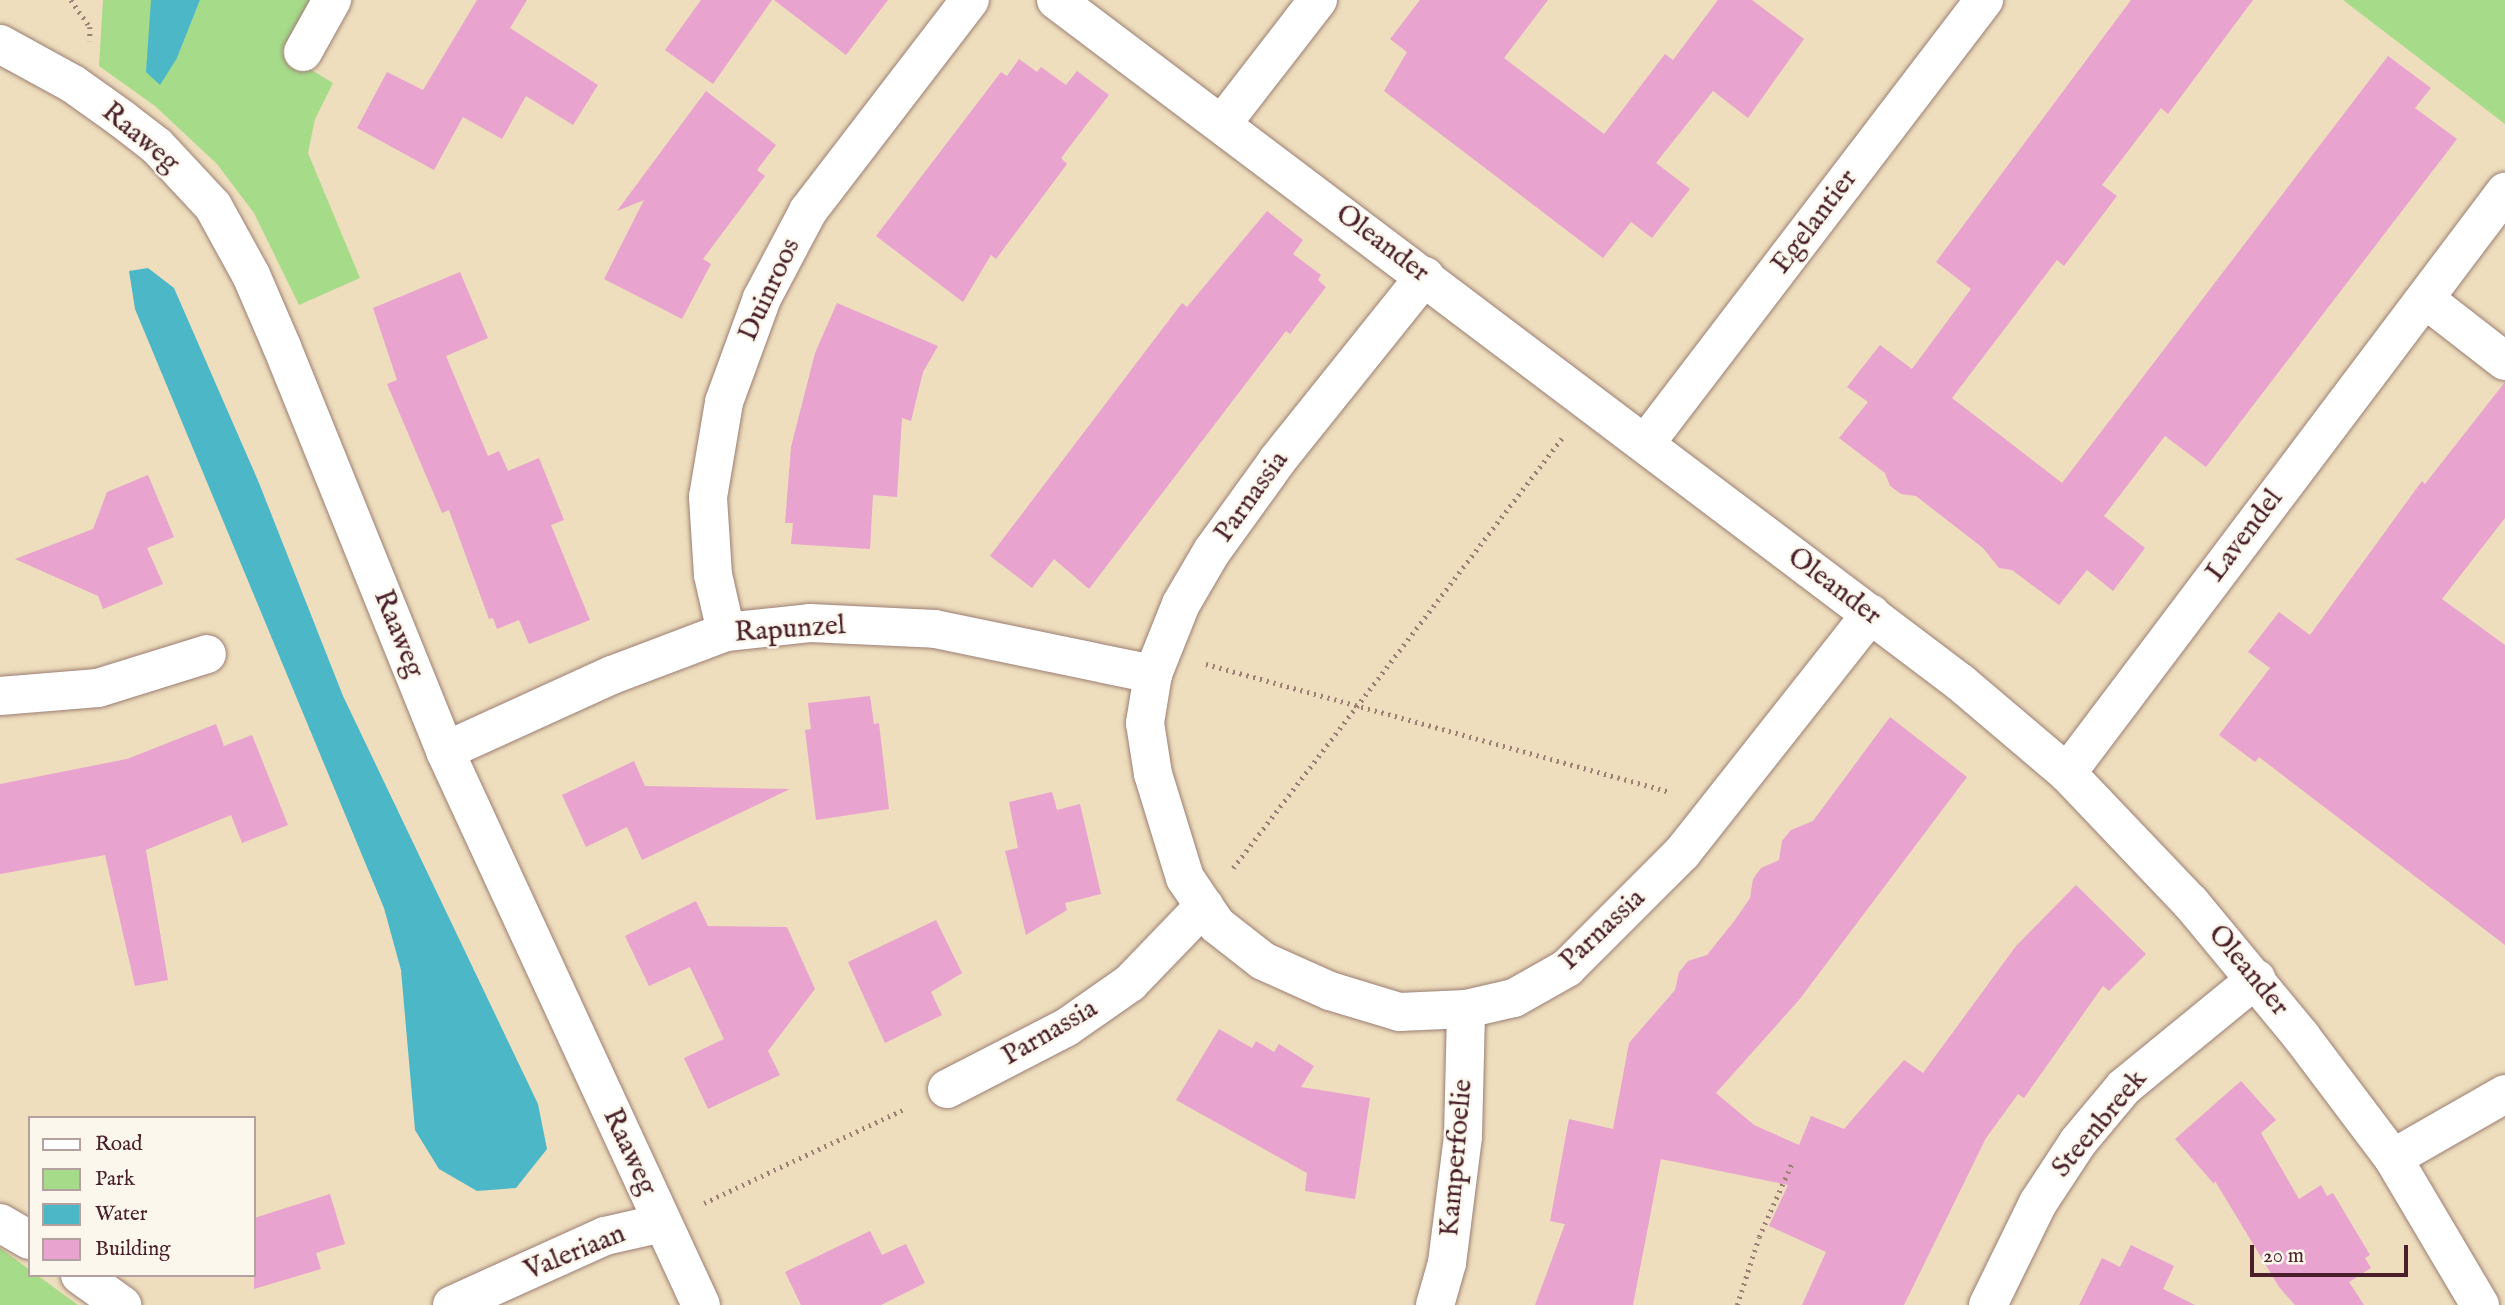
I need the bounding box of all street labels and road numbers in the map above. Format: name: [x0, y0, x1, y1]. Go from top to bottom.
street label: Raaweg: [94, 96, 186, 180]
street label: Egelantier: [1765, 163, 1865, 281]
street label: Oleander: [1328, 198, 1436, 290]
street label: Duinroos: [732, 233, 808, 347]
street label: Parnassia: [1208, 445, 1296, 549]
street label: Lavendel: [2199, 483, 2291, 589]
street label: Oleander: [1780, 541, 1888, 633]
street label: Raaweg: [365, 585, 431, 683]
street label: Rapunzel: [733, 609, 847, 651]
street label: Parnassia: [1553, 882, 1653, 978]
street label: Oleander: [2200, 919, 2296, 1023]
street label: Parnassia: [996, 992, 1104, 1074]
street label: Steenbreek: [2045, 1063, 2155, 1185]
street label: Kamperfoelie: [1433, 1078, 1481, 1238]
street label: Raaweg: [594, 1104, 664, 1200]
street label: Valeriaan: [520, 1218, 630, 1288]

